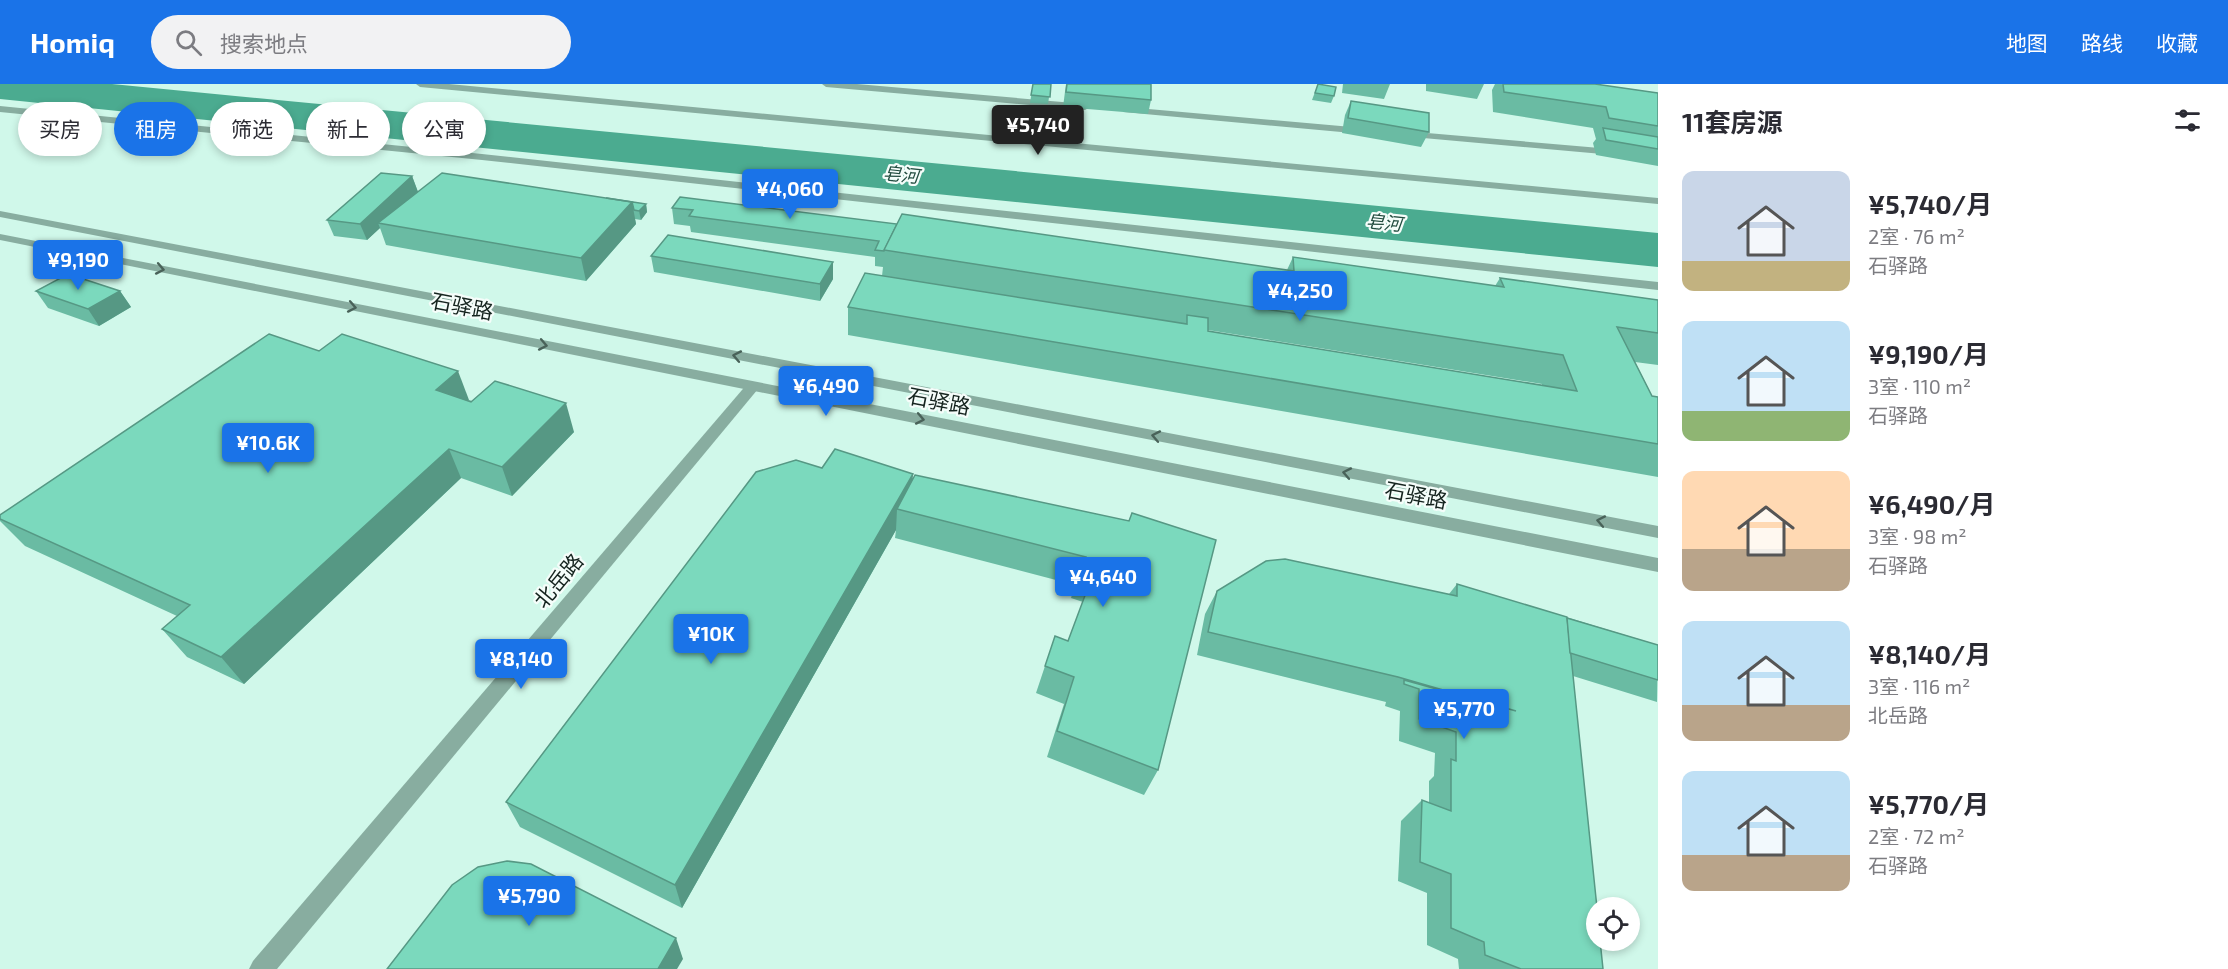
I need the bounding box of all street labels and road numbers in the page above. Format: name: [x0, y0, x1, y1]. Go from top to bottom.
street label: 石驿路: [429, 287, 496, 324]
street label: 石驿路: [906, 382, 973, 419]
street label: 石驿路: [1383, 476, 1450, 513]
street label: 北岳路: [528, 548, 588, 612]

